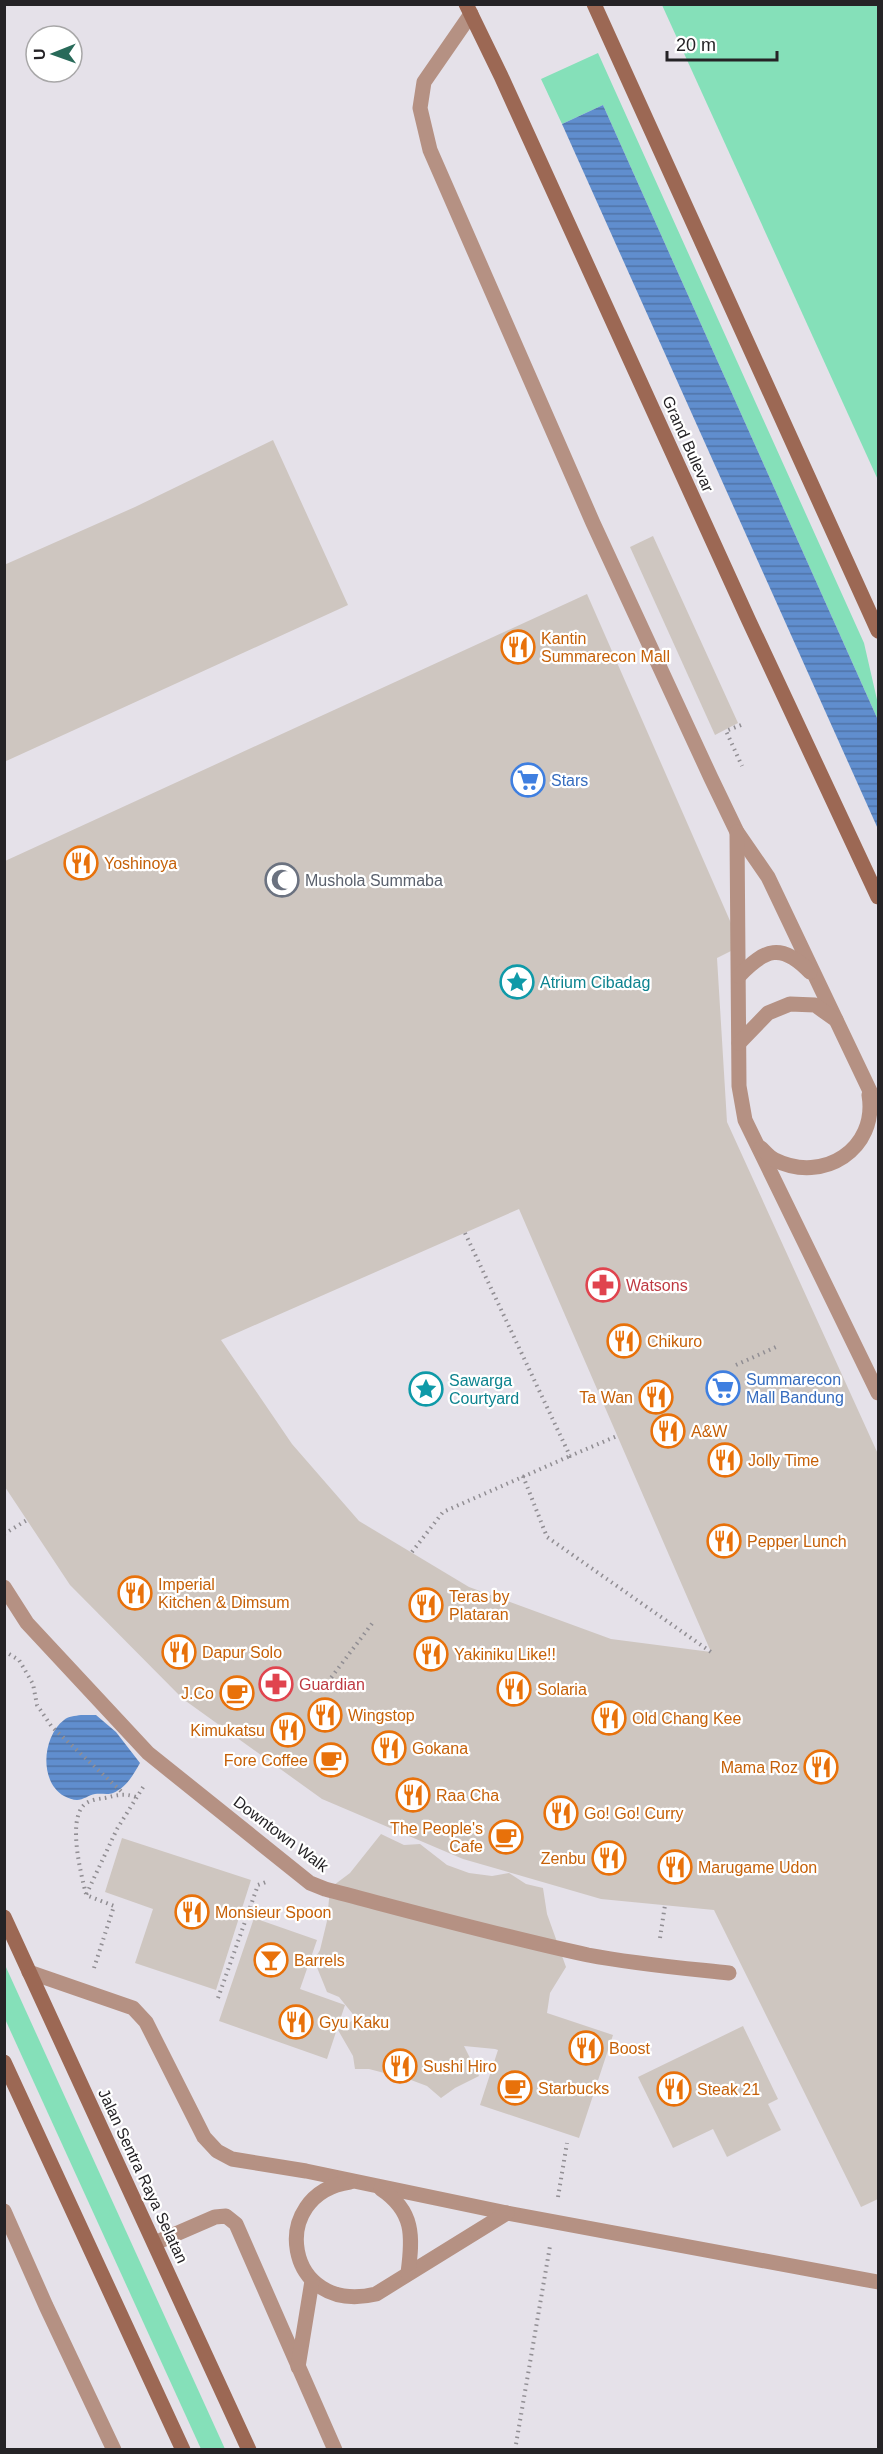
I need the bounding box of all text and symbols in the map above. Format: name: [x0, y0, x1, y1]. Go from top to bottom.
north arrow: [24, 24, 84, 84]
scale bar: [667, 24, 776, 62]
text: 20 m: [676, 35, 716, 55]
text: U: [31, 48, 48, 60]
street label: Grand Bulevar: [659, 393, 717, 495]
restaurant icon: Kantin Summarecon Mall: [500, 629, 536, 665]
place label: Kantin Summarecon Mall: [541, 630, 670, 665]
supermarket icon: Stars: [510, 762, 546, 798]
place label: Stars: [551, 772, 588, 789]
restaurant icon: Yoshinoya: [63, 845, 99, 881]
place label: Yoshinoya: [104, 855, 177, 872]
mosque icon: Mushola Summaba: [264, 862, 300, 898]
place label: Mushola Summaba: [305, 872, 443, 889]
place icon: Atrium Cibadag: [499, 964, 535, 1000]
place label: Atrium Cibadag: [540, 974, 650, 991]
pharmacy icon: Watsons: [585, 1267, 621, 1303]
place label: Watsons: [626, 1277, 688, 1294]
restaurant icon: Chikuro: [606, 1323, 642, 1359]
place label: Chikuro: [647, 1333, 702, 1350]
supermarket icon: Summarecon Mall Bandung: [705, 1370, 741, 1406]
place icon: Sawarga Courtyard: [408, 1371, 444, 1407]
place label: Summarecon Mall Bandung: [746, 1371, 844, 1406]
place label: Sawarga Courtyard: [449, 1372, 519, 1407]
restaurant icon: Ta Wan: [638, 1379, 674, 1415]
place label: Ta Wan: [579, 1389, 633, 1406]
restaurant icon: A&W: [650, 1413, 686, 1449]
place label: A&W: [691, 1423, 728, 1440]
restaurant icon: Jolly Time: [707, 1442, 743, 1478]
place label: Jolly Time: [748, 1452, 819, 1469]
restaurant icon: Pepper Lunch: [706, 1523, 742, 1559]
place label: Pepper Lunch: [747, 1533, 847, 1550]
restaurant icon: Imperial Kitchen & Dimsum: [117, 1575, 153, 1611]
place label: Imperial Kitchen & Dimsum: [158, 1576, 290, 1611]
restaurant icon: Teras by Plataran: [408, 1587, 444, 1623]
place label: Teras by Plataran: [449, 1588, 509, 1623]
restaurant icon: Dapur Solo: [161, 1634, 197, 1670]
restaurant icon: Yakiniku Like!!: [413, 1636, 449, 1672]
place label: Dapur Solo: [202, 1644, 282, 1661]
place label: Yakiniku Like!!: [454, 1646, 556, 1663]
pharmacy icon: Guardian: [258, 1666, 294, 1702]
restaurant icon: Solaria: [496, 1671, 532, 1707]
cafe icon: J.Co: [219, 1675, 255, 1711]
place label: Guardian: [299, 1676, 365, 1693]
place label: Solaria: [537, 1681, 587, 1698]
place label: J.Co: [181, 1685, 214, 1702]
restaurant icon: Wingstop: [307, 1697, 343, 1733]
restaurant icon: Old Chang Kee: [591, 1700, 627, 1736]
place label: Wingstop: [348, 1707, 415, 1724]
place label: Old Chang Kee: [632, 1710, 742, 1727]
restaurant icon: Kimukatsu: [270, 1712, 306, 1748]
place label: Kimukatsu: [190, 1722, 265, 1739]
restaurant icon: Gokana: [371, 1730, 407, 1766]
place label: Gokana: [412, 1740, 468, 1757]
cafe icon: Fore Coffee: [313, 1742, 349, 1778]
restaurant icon: Mama Roz: [803, 1749, 839, 1785]
place label: Fore Coffee: [224, 1752, 308, 1769]
place label: Mama Roz: [721, 1759, 798, 1776]
restaurant icon: Raa Cha: [395, 1777, 431, 1813]
place label: Raa Cha: [436, 1787, 499, 1804]
street label: Downtown Walk: [230, 1793, 332, 1876]
restaurant icon: Go! Go! Curry: [543, 1795, 579, 1831]
place label: Go! Go! Curry: [584, 1805, 684, 1822]
cafe icon: The People's Cafe: [488, 1819, 524, 1855]
place label: The People's Cafe: [390, 1820, 483, 1855]
restaurant icon: Zenbu: [591, 1840, 627, 1876]
restaurant icon: Marugame Udon: [657, 1849, 693, 1885]
place label: Zenbu: [541, 1850, 586, 1867]
place label: Marugame Udon: [698, 1859, 817, 1876]
restaurant icon: Monsieur Spoon: [174, 1894, 210, 1930]
place label: Monsieur Spoon: [215, 1904, 332, 1921]
bar icon: Barrels: [253, 1942, 289, 1978]
place label: Barrels: [294, 1952, 345, 1969]
restaurant icon: Gyu Kaku: [278, 2004, 314, 2040]
place label: Gyu Kaku: [319, 2014, 389, 2031]
restaurant icon: Boost: [568, 2030, 604, 2066]
place label: Boost: [609, 2040, 650, 2057]
restaurant icon: Sushi Hiro: [382, 2048, 418, 2084]
place label: Sushi Hiro: [423, 2058, 497, 2075]
cafe icon: Starbucks: [497, 2070, 533, 2106]
restaurant icon: Steak 21: [656, 2071, 692, 2107]
place label: Starbucks: [538, 2080, 609, 2097]
place label: Steak 21: [697, 2081, 760, 2098]
street label: Jalan Sentra Raya Selatan: [95, 2086, 191, 2266]

